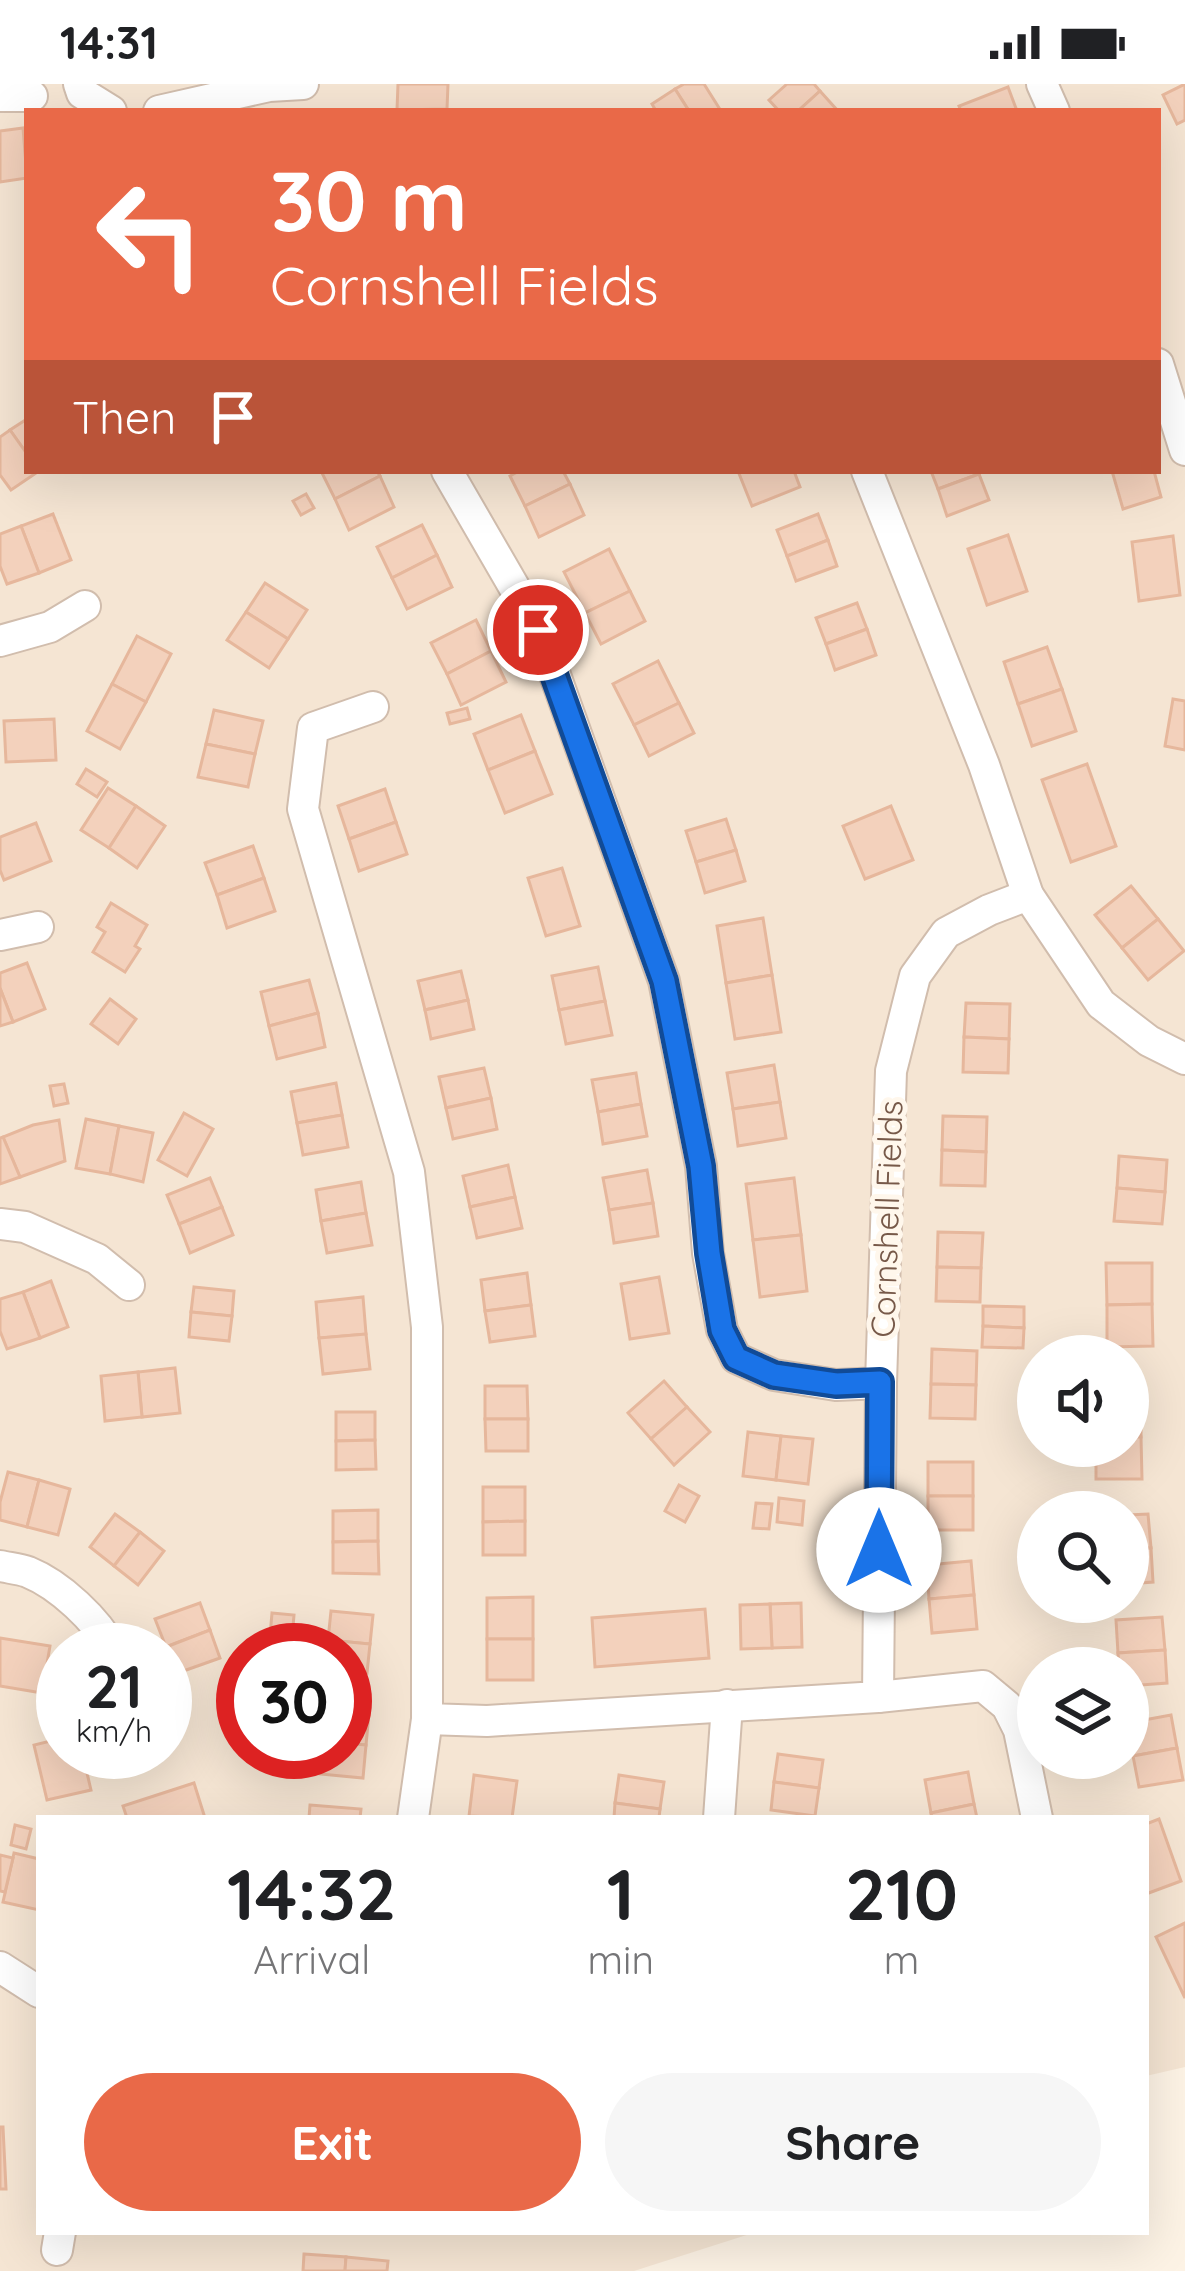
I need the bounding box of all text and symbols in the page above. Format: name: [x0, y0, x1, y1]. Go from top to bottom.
text: 14:31: [60, 14, 158, 70]
text: 30 m: [270, 147, 468, 252]
icon: left: [72, 156, 228, 312]
text: Cornshell Fields: [270, 251, 659, 319]
icon: arrive: [200, 384, 266, 450]
text: Then: [72, 389, 176, 445]
pin: [487, 579, 589, 681]
icon: arrive: [505, 597, 571, 663]
street label: Cornshell Fields: [861, 1100, 911, 1338]
map controls: [1017, 1335, 1149, 1779]
button: sound: [1017, 1335, 1149, 1467]
position arrow: [816, 1487, 942, 1613]
button: search: [1017, 1491, 1149, 1623]
speed limit sign: 30: [216, 1623, 372, 1779]
button: layers: [1017, 1647, 1149, 1779]
text: 21: [85, 1648, 143, 1723]
text: km/h: [76, 1712, 152, 1750]
text: 14:32: [227, 1848, 397, 1938]
text: 1: [607, 1848, 635, 1938]
text: 210: [845, 1848, 958, 1938]
text: Arrival: [253, 1935, 370, 1984]
text: min: [587, 1935, 654, 1984]
text: m: [884, 1935, 919, 1984]
button: Exit: [84, 2073, 581, 2211]
button: Share: [605, 2073, 1101, 2211]

